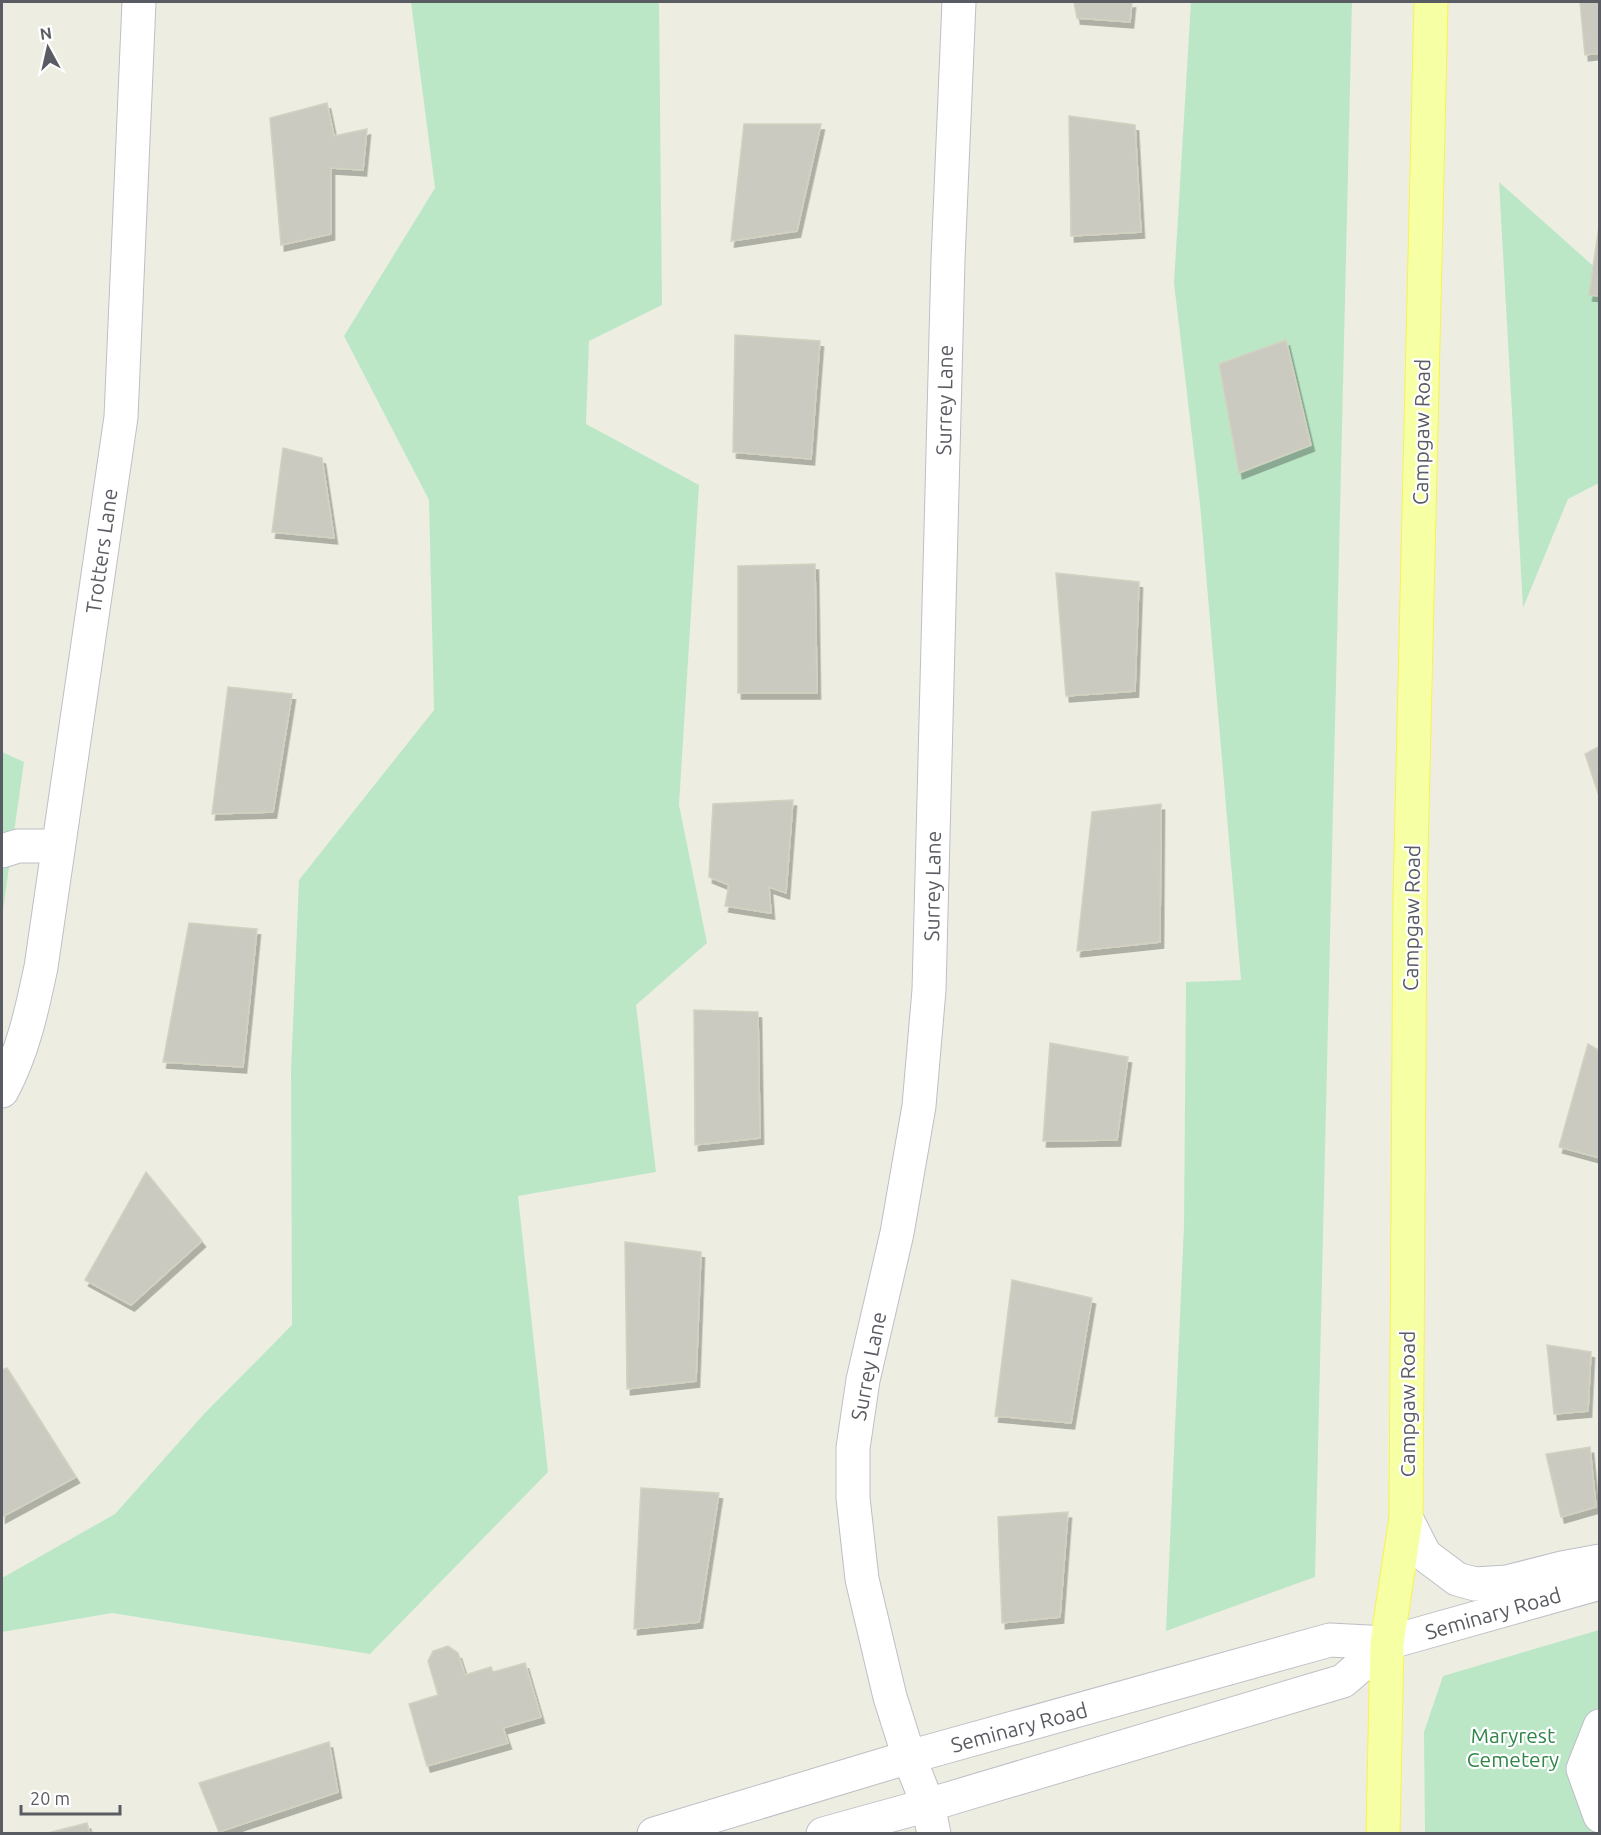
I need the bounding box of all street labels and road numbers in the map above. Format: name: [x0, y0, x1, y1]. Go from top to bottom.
street label: Surrey Lane: [931, 345, 957, 455]
street label: Campgaw Road: [1408, 359, 1434, 505]
street label: Trotters Lane: [80, 487, 122, 615]
street label: Surrey Lane: [919, 831, 945, 941]
street label: Campgaw Road: [1398, 845, 1424, 991]
street label: Surrey Lane: [846, 1309, 890, 1423]
street label: Campgaw Road: [1395, 1331, 1419, 1477]
street label: Seminary Road: [1422, 1582, 1564, 1644]
street label: Seminary Road: [948, 1697, 1090, 1757]

